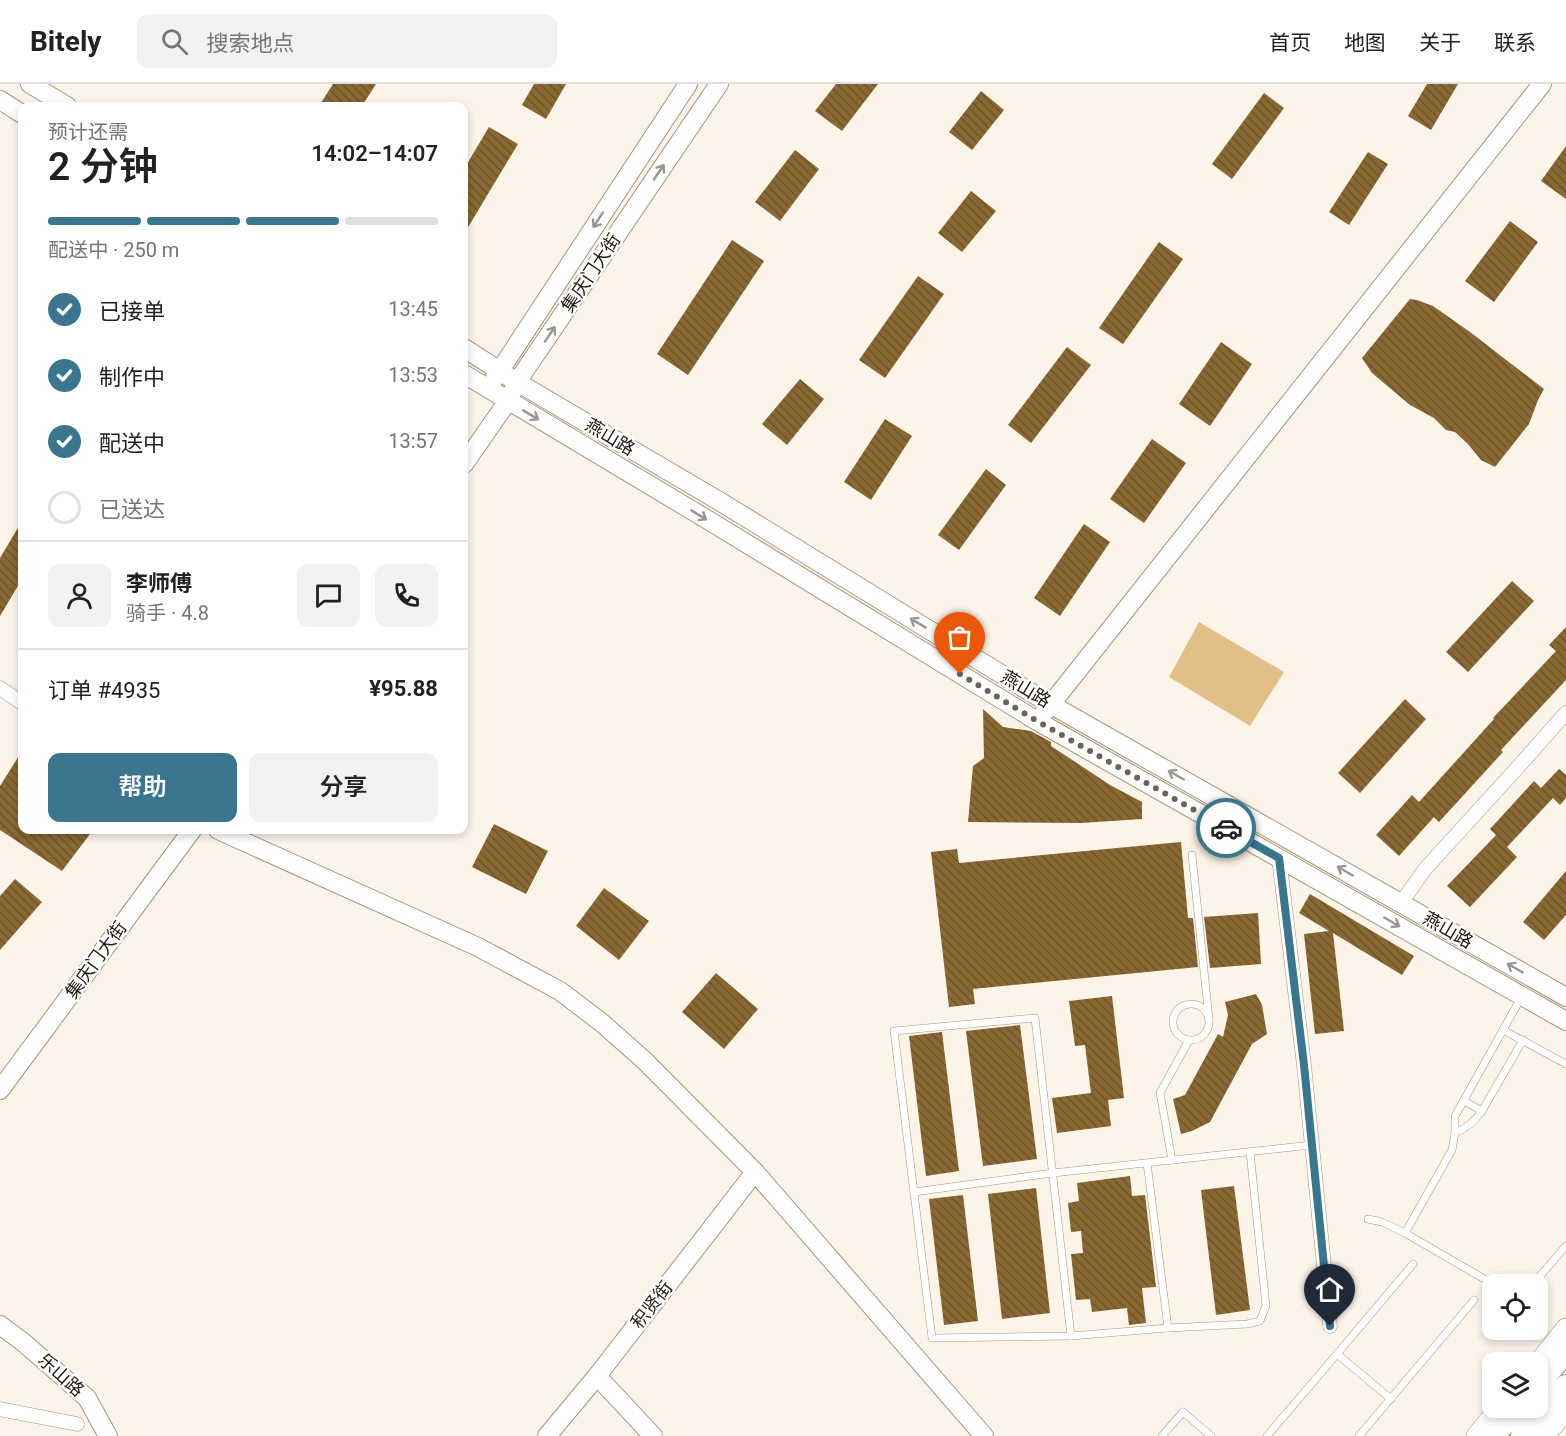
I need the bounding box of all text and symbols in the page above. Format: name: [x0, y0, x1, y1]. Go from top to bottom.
search box: [137, 14, 557, 68]
text: Bitely: [30, 25, 101, 58]
icon: search: [158, 25, 191, 58]
text: 搜索地点: [206, 31, 294, 56]
text: 首页: [1269, 31, 1311, 55]
text: 地图: [1344, 31, 1386, 55]
text: 关于: [1419, 31, 1461, 55]
text: 联系: [1494, 31, 1536, 55]
text: 预计还需: [48, 120, 128, 144]
text: 14:02–14:07: [311, 141, 438, 166]
text: 2 分钟: [48, 144, 158, 190]
one-way arrow: [653, 165, 665, 181]
one-way arrow: [592, 212, 605, 229]
street label: 集庆门大街: [557, 230, 624, 316]
text: 配送中 · 250 m: [48, 238, 179, 262]
icon: check: [48, 293, 81, 326]
text: 13:45: [388, 297, 438, 321]
text: 已接单: [99, 299, 165, 324]
one-way arrow: [544, 326, 556, 342]
icon: check: [48, 359, 81, 392]
text: 13:53: [388, 363, 438, 387]
text: 制作中: [99, 365, 165, 390]
one-way arrow: [522, 409, 539, 421]
street label: 燕山路: [582, 414, 639, 459]
icon: check: [48, 425, 81, 458]
text: 13:57: [388, 429, 438, 453]
text: 配送中: [99, 431, 165, 456]
text: 已送达: [99, 497, 165, 522]
one-way arrow: [690, 509, 707, 521]
button: person: [48, 564, 111, 627]
button: chat: [297, 564, 360, 627]
button: phone: [375, 564, 438, 627]
text: 李师傅: [126, 571, 192, 596]
text: 骑手 · 4.8: [126, 601, 209, 625]
pin: [934, 612, 985, 674]
one-way arrow: [909, 616, 926, 629]
icon: bag: [943, 621, 976, 654]
street label: 燕山路: [998, 666, 1055, 711]
text: ¥95.88: [369, 676, 438, 701]
text: 订单 #4935: [48, 678, 160, 703]
button: 帮助: [48, 753, 237, 822]
button: 分享: [249, 753, 438, 822]
one-way arrow: [1168, 769, 1185, 781]
courier: [1196, 798, 1256, 858]
icon: car: [1210, 812, 1243, 845]
one-way arrow: [1337, 865, 1354, 877]
street label: 燕山路: [1420, 907, 1477, 952]
street label: 集庆门大街: [61, 917, 131, 1002]
one-way arrow: [1383, 917, 1400, 929]
one-way arrow: [1507, 962, 1524, 974]
pin: [1304, 1264, 1355, 1326]
icon: home: [1313, 1273, 1346, 1306]
map controls: [1482, 1274, 1548, 1418]
button: locate: [1482, 1274, 1548, 1340]
street label: 积贤街: [627, 1277, 677, 1332]
street label: 乐山路: [34, 1349, 88, 1400]
button: layers: [1482, 1352, 1548, 1418]

